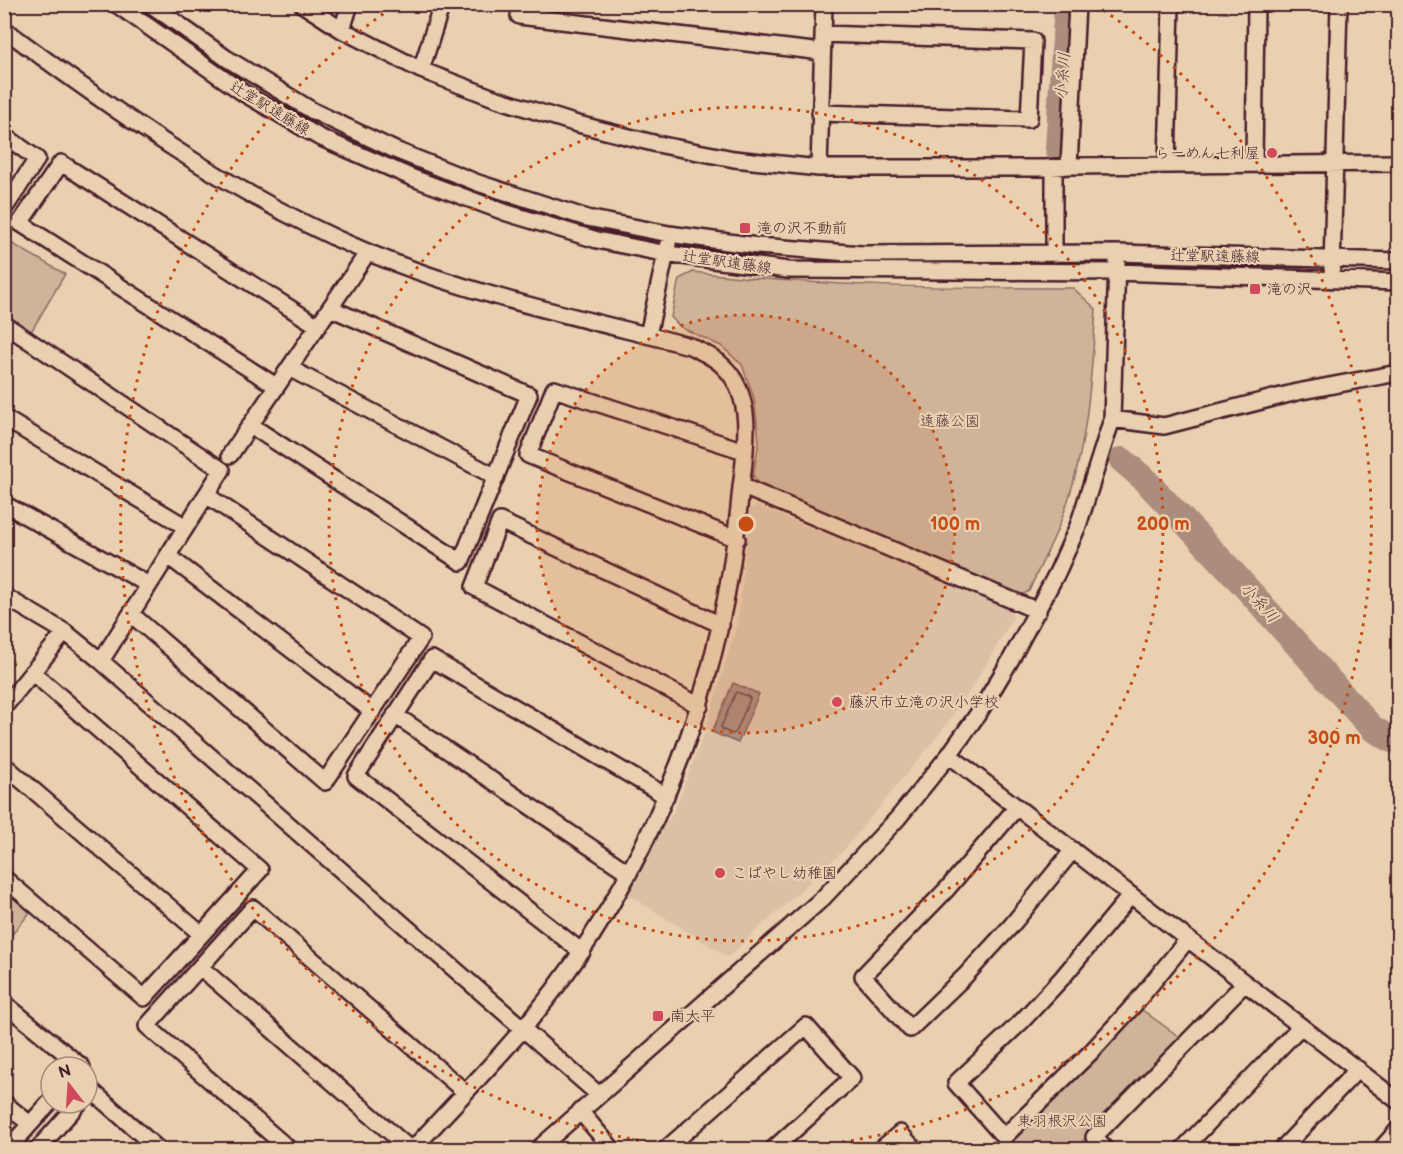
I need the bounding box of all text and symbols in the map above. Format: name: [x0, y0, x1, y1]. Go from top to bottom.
water label: 小糸川: [1052, 51, 1075, 101]
street label: 辻堂駅遠藤線: [226, 77, 313, 140]
place label: らーめん七利屋: [1155, 144, 1260, 163]
marker: らーめん七利屋: [1265, 146, 1279, 160]
place label: 滝の沢不動前: [757, 219, 847, 238]
marker: 滝の沢不動前: [738, 221, 752, 235]
street label: 辻堂駅遠藤線: [1170, 246, 1260, 267]
street label: 辻堂駅遠藤線: [681, 247, 773, 278]
place label: 滝の沢: [1267, 280, 1312, 299]
marker: 滝の沢: [1248, 282, 1262, 296]
park label: 遠藤公園: [920, 412, 980, 431]
centre of rings: [736, 514, 756, 534]
text: 100 m: [930, 514, 980, 535]
text: 200 m: [1136, 514, 1190, 535]
water label: 小糸川: [1236, 579, 1282, 627]
place label: 藤沢市立滝の沢小学校: [849, 693, 999, 712]
marker: 藤沢市立滝の沢小学校: [830, 695, 844, 709]
text: 300 m: [1307, 728, 1361, 749]
place label: こばやし幼稚園: [732, 864, 837, 883]
marker: こばやし幼稚園: [713, 866, 727, 880]
place label: 南大平: [670, 1007, 715, 1026]
marker: 南大平: [651, 1009, 665, 1023]
north arrow: [39, 1055, 99, 1115]
text: N: [57, 1061, 74, 1083]
park label: 東羽根沢公園: [1017, 1112, 1107, 1131]

